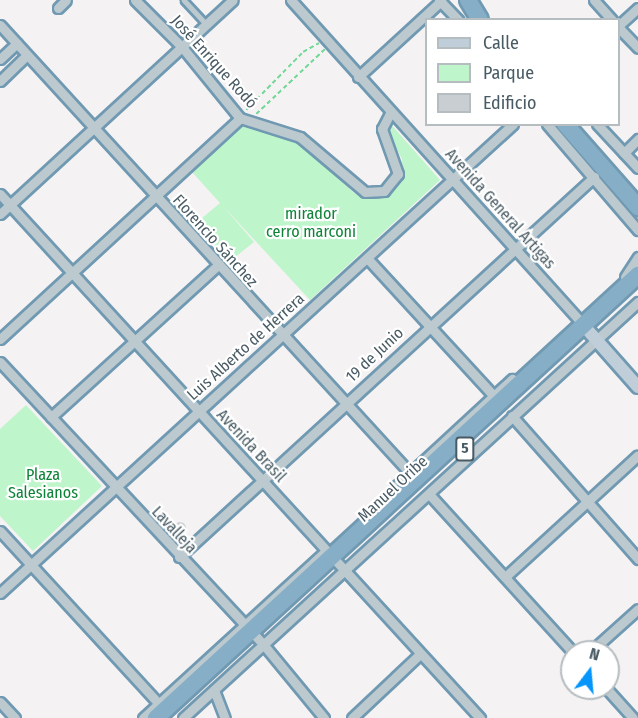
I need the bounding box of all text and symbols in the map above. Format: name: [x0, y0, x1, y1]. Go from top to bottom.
street label: José Enrique Rodó: [167, 11, 261, 113]
legend: [425, 18, 620, 126]
text: Calle: [483, 32, 519, 54]
text: Parque: [483, 62, 534, 84]
text: Edificio: [483, 92, 536, 114]
street label: Avenida General Artigas: [441, 145, 559, 273]
street label: Florencio Sánchez: [169, 191, 261, 291]
park label: mirador cerro marconi: [266, 204, 356, 242]
street label: Luis Alberto de Herrera: [183, 289, 309, 405]
street label: 19 de Junio: [342, 324, 408, 386]
street label: Avenida Brasil: [212, 406, 290, 486]
road number: 5: [454, 437, 476, 461]
street label: Manuel Oribe: [354, 452, 432, 526]
park label: Plaza Salesianos: [8, 465, 78, 503]
street label: Lavalleja: [147, 503, 201, 557]
north arrow: [560, 640, 620, 700]
text: N: [587, 644, 602, 665]

